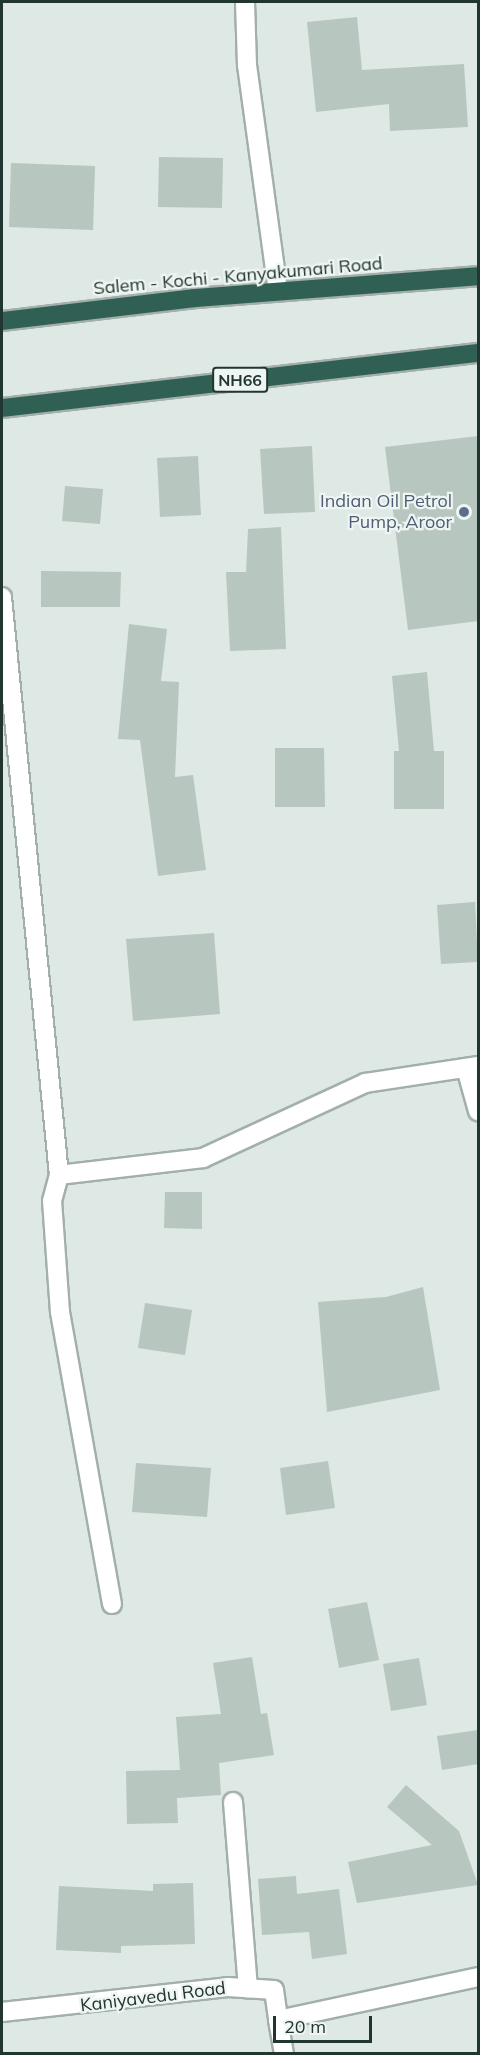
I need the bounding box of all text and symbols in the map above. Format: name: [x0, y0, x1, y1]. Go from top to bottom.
street label: Salem - Kochi - Kanyakumari Road: [93, 253, 383, 299]
road number: NH66: [212, 367, 268, 393]
place label: Indian Oil Petrol Pump, Aroor: [320, 491, 452, 534]
marker: Indian Oil Petrol Pump, Aroor: [457, 505, 471, 519]
street label: Kaniyavedu Road: [79, 1977, 227, 2017]
scale bar: [276, 2004, 375, 2042]
text: 20 m: [284, 2015, 326, 2038]

